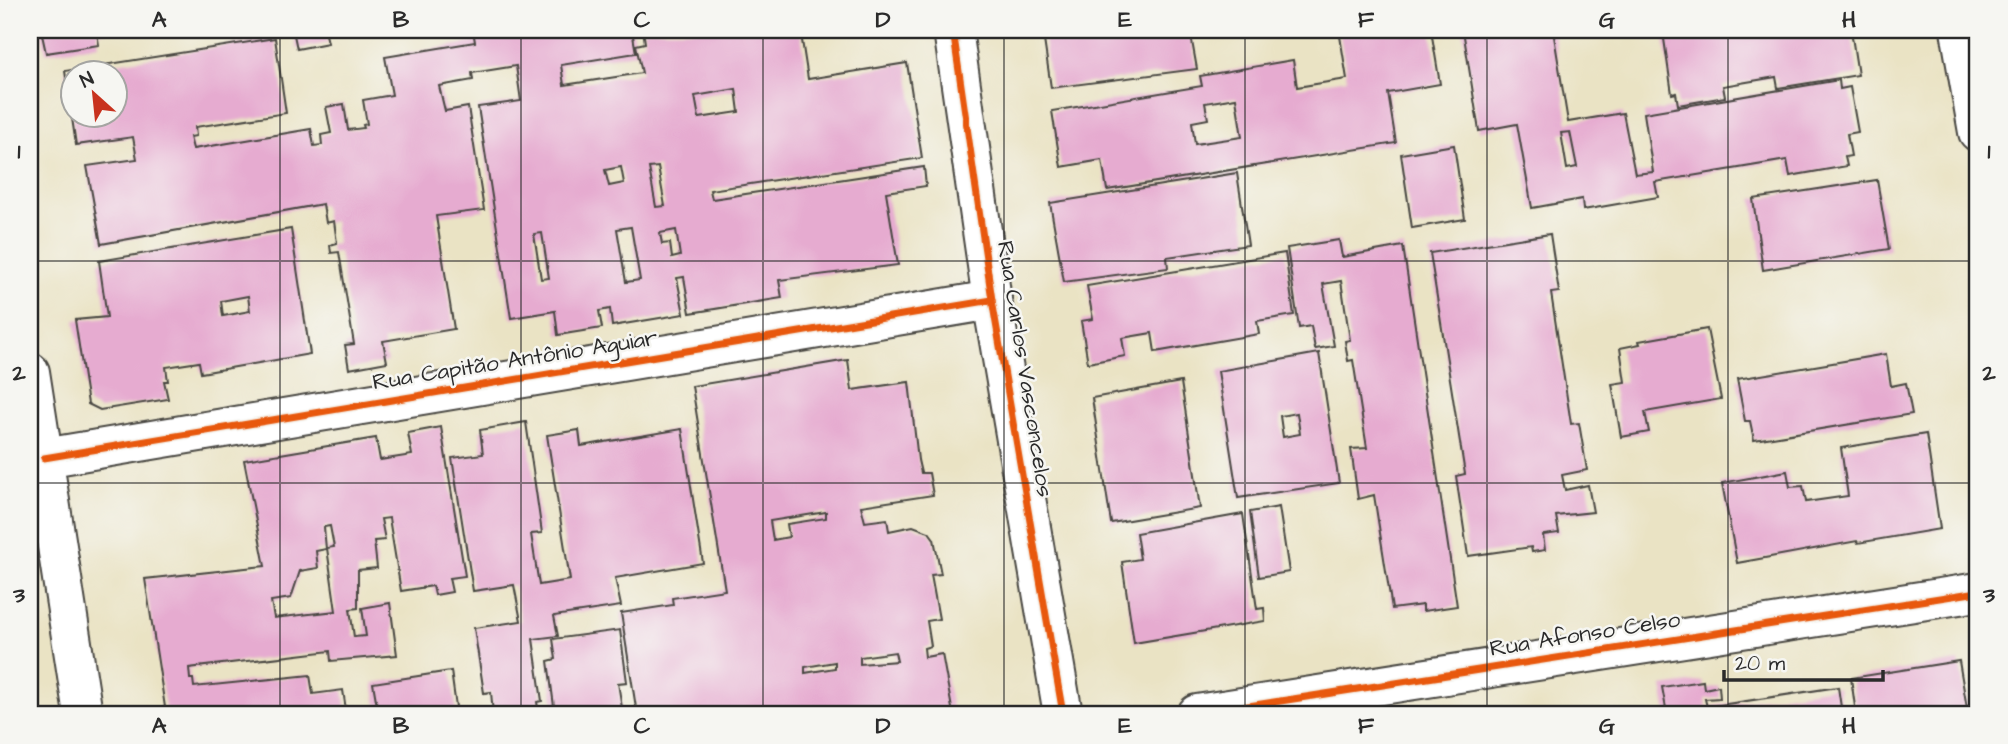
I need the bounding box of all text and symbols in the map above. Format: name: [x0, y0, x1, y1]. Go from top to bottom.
text: A: [152, 4, 167, 36]
text: B: [393, 4, 410, 36]
text: C: [634, 4, 651, 36]
text: D: [876, 4, 891, 36]
text: E: [1118, 4, 1132, 36]
text: F: [1358, 4, 1375, 36]
text: G: [1599, 4, 1615, 36]
text: H: [1842, 4, 1856, 36]
north arrow: [60, 60, 130, 130]
text: N: [76, 65, 98, 95]
text: 1: [18, 135, 21, 167]
text: 1: [1988, 135, 1991, 167]
street label: Rua Carlos Vasconcelos: [989, 239, 1061, 499]
street label: Rua Capitão Antônio Aguiar: [370, 322, 660, 399]
text: 2: [11, 357, 26, 389]
text: 2: [1981, 357, 1996, 389]
text: 3: [12, 579, 25, 611]
text: 3: [1982, 579, 1995, 611]
street label: Rua Afonso Celso: [1488, 603, 1683, 665]
scale bar: [1724, 639, 1884, 683]
text: 20 m: [1735, 649, 1786, 678]
text: A: [152, 710, 167, 742]
text: B: [393, 710, 410, 742]
text: C: [634, 710, 651, 742]
text: D: [876, 710, 891, 742]
text: E: [1118, 710, 1132, 742]
text: F: [1358, 710, 1375, 742]
text: G: [1599, 710, 1615, 742]
text: H: [1842, 710, 1856, 742]

